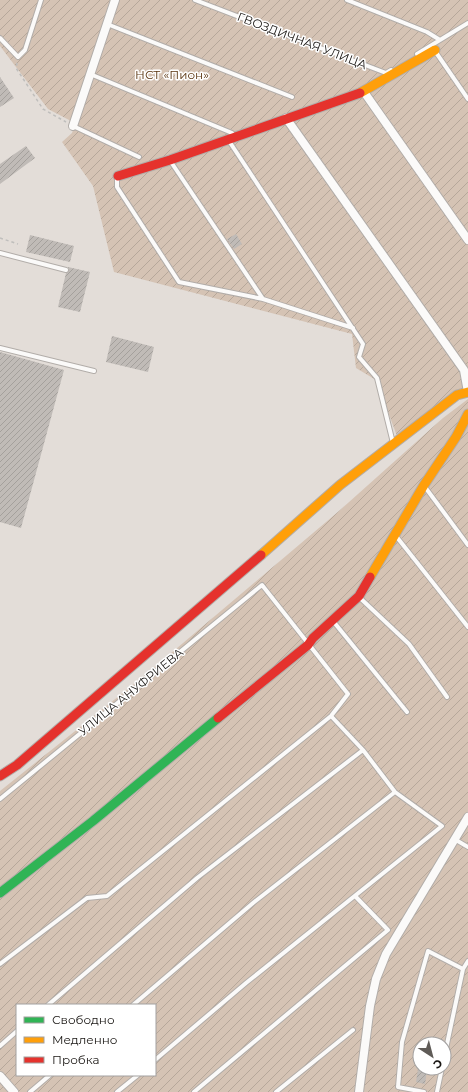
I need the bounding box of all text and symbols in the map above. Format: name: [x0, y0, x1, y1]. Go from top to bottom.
street label: ГВОЗДИЧНАЯ УЛИЦА: [235, 9, 369, 72]
park label: НСТ «Пион»: [135, 67, 209, 82]
street label: УЛИЦА АНУФРИЕВА: [75, 645, 186, 739]
legend: [16, 1004, 156, 1076]
text: Свободно: [52, 1012, 115, 1027]
text: Медленно: [52, 1032, 118, 1047]
north arrow: [412, 1036, 452, 1076]
text: Пробка: [52, 1052, 100, 1067]
text: С: [431, 1056, 445, 1072]

